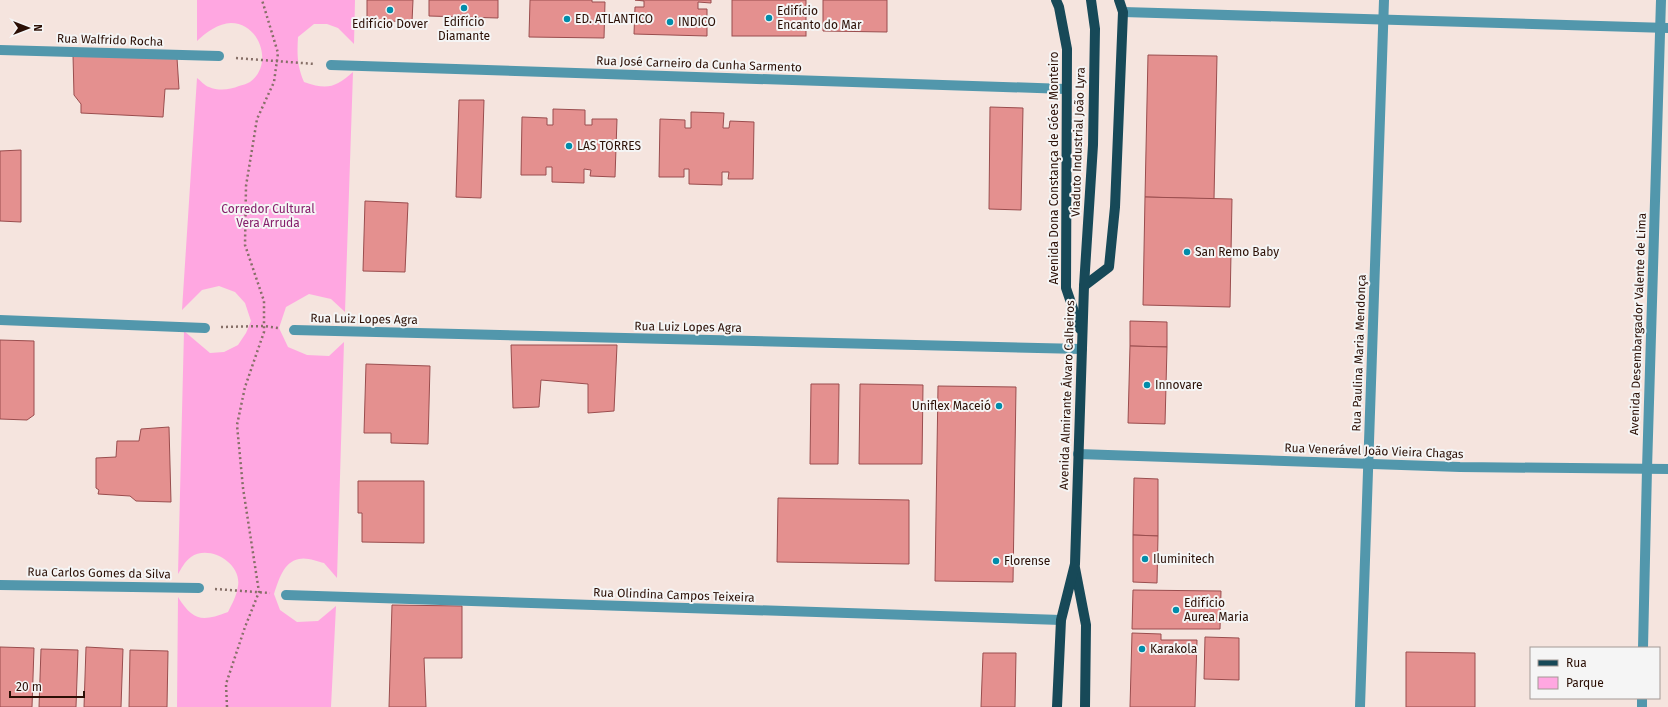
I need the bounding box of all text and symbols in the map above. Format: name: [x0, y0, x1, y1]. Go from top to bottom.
marker: Edifício Diamante: [459, 3, 469, 13]
place label: Edifício Encanto do Mar: [777, 4, 862, 32]
marker: Edifício Dover: [385, 5, 395, 15]
north arrow: [8, 8, 48, 48]
place label: ED. ATLANTICO: [575, 12, 653, 26]
marker: Edifício Encanto do Mar: [764, 13, 774, 23]
marker: ED. ATLANTICO: [562, 14, 572, 24]
place label: Edifício Diamante: [438, 15, 490, 43]
place label: INDICO: [678, 15, 716, 29]
place label: Edifício Dover: [352, 17, 428, 31]
marker: INDICO: [665, 17, 675, 27]
text: N: [31, 24, 44, 32]
street label: Rua Walfrido Rocha: [57, 31, 163, 49]
street label: Avenida Dona Constança de Góes Monteiro: [1047, 52, 1061, 284]
street label: Rua José Carneiro da Cunha Sarmento: [596, 53, 802, 75]
street label: Viaduto Industrial João Lyra: [1068, 67, 1088, 217]
place label: LAS TORRES: [577, 139, 641, 153]
marker: LAS TORRES: [564, 141, 574, 151]
park label: Corredor Cultural Vera Arruda: [221, 202, 315, 230]
street label: Avenida Desembargador Valente de Lima: [1627, 213, 1649, 435]
place label: San Remo Baby: [1195, 245, 1279, 259]
marker: San Remo Baby: [1182, 247, 1192, 257]
street label: Rua Paulina Maria Mendonça: [1349, 274, 1369, 432]
street label: Avenida Almirante Álvaro Calheiros: [1056, 300, 1077, 490]
street label: Rua Luiz Lopes Agra: [310, 311, 418, 327]
street label: Rua Luiz Lopes Agra: [634, 319, 742, 335]
place label: Innovare: [1155, 378, 1203, 392]
marker: Innovare: [1142, 380, 1152, 390]
place label: Uniflex Maceió: [912, 399, 991, 413]
marker: Uniflex Maceió: [994, 401, 1004, 411]
street label: Rua Venerável João Vieira Chagas: [1284, 441, 1464, 461]
place label: Iluminitech: [1153, 552, 1215, 566]
place label: Florense: [1004, 554, 1050, 568]
marker: Iluminitech: [1140, 554, 1150, 564]
marker: Florense: [991, 556, 1001, 566]
street label: Rua Carlos Gomes da Silva: [27, 565, 171, 581]
street label: Rua Olindina Campos Teixeira: [593, 585, 755, 605]
place label: Edifício Aurea Maria: [1184, 596, 1249, 624]
marker: Edifício Aurea Maria: [1171, 605, 1181, 615]
place label: Karakola: [1150, 642, 1197, 656]
marker: Karakola: [1137, 644, 1147, 654]
legend: [1530, 647, 1660, 699]
text: Rua: [1566, 656, 1587, 670]
scale bar: [10, 673, 84, 699]
text: Parque: [1566, 676, 1604, 690]
text: 20 m: [16, 680, 42, 694]

